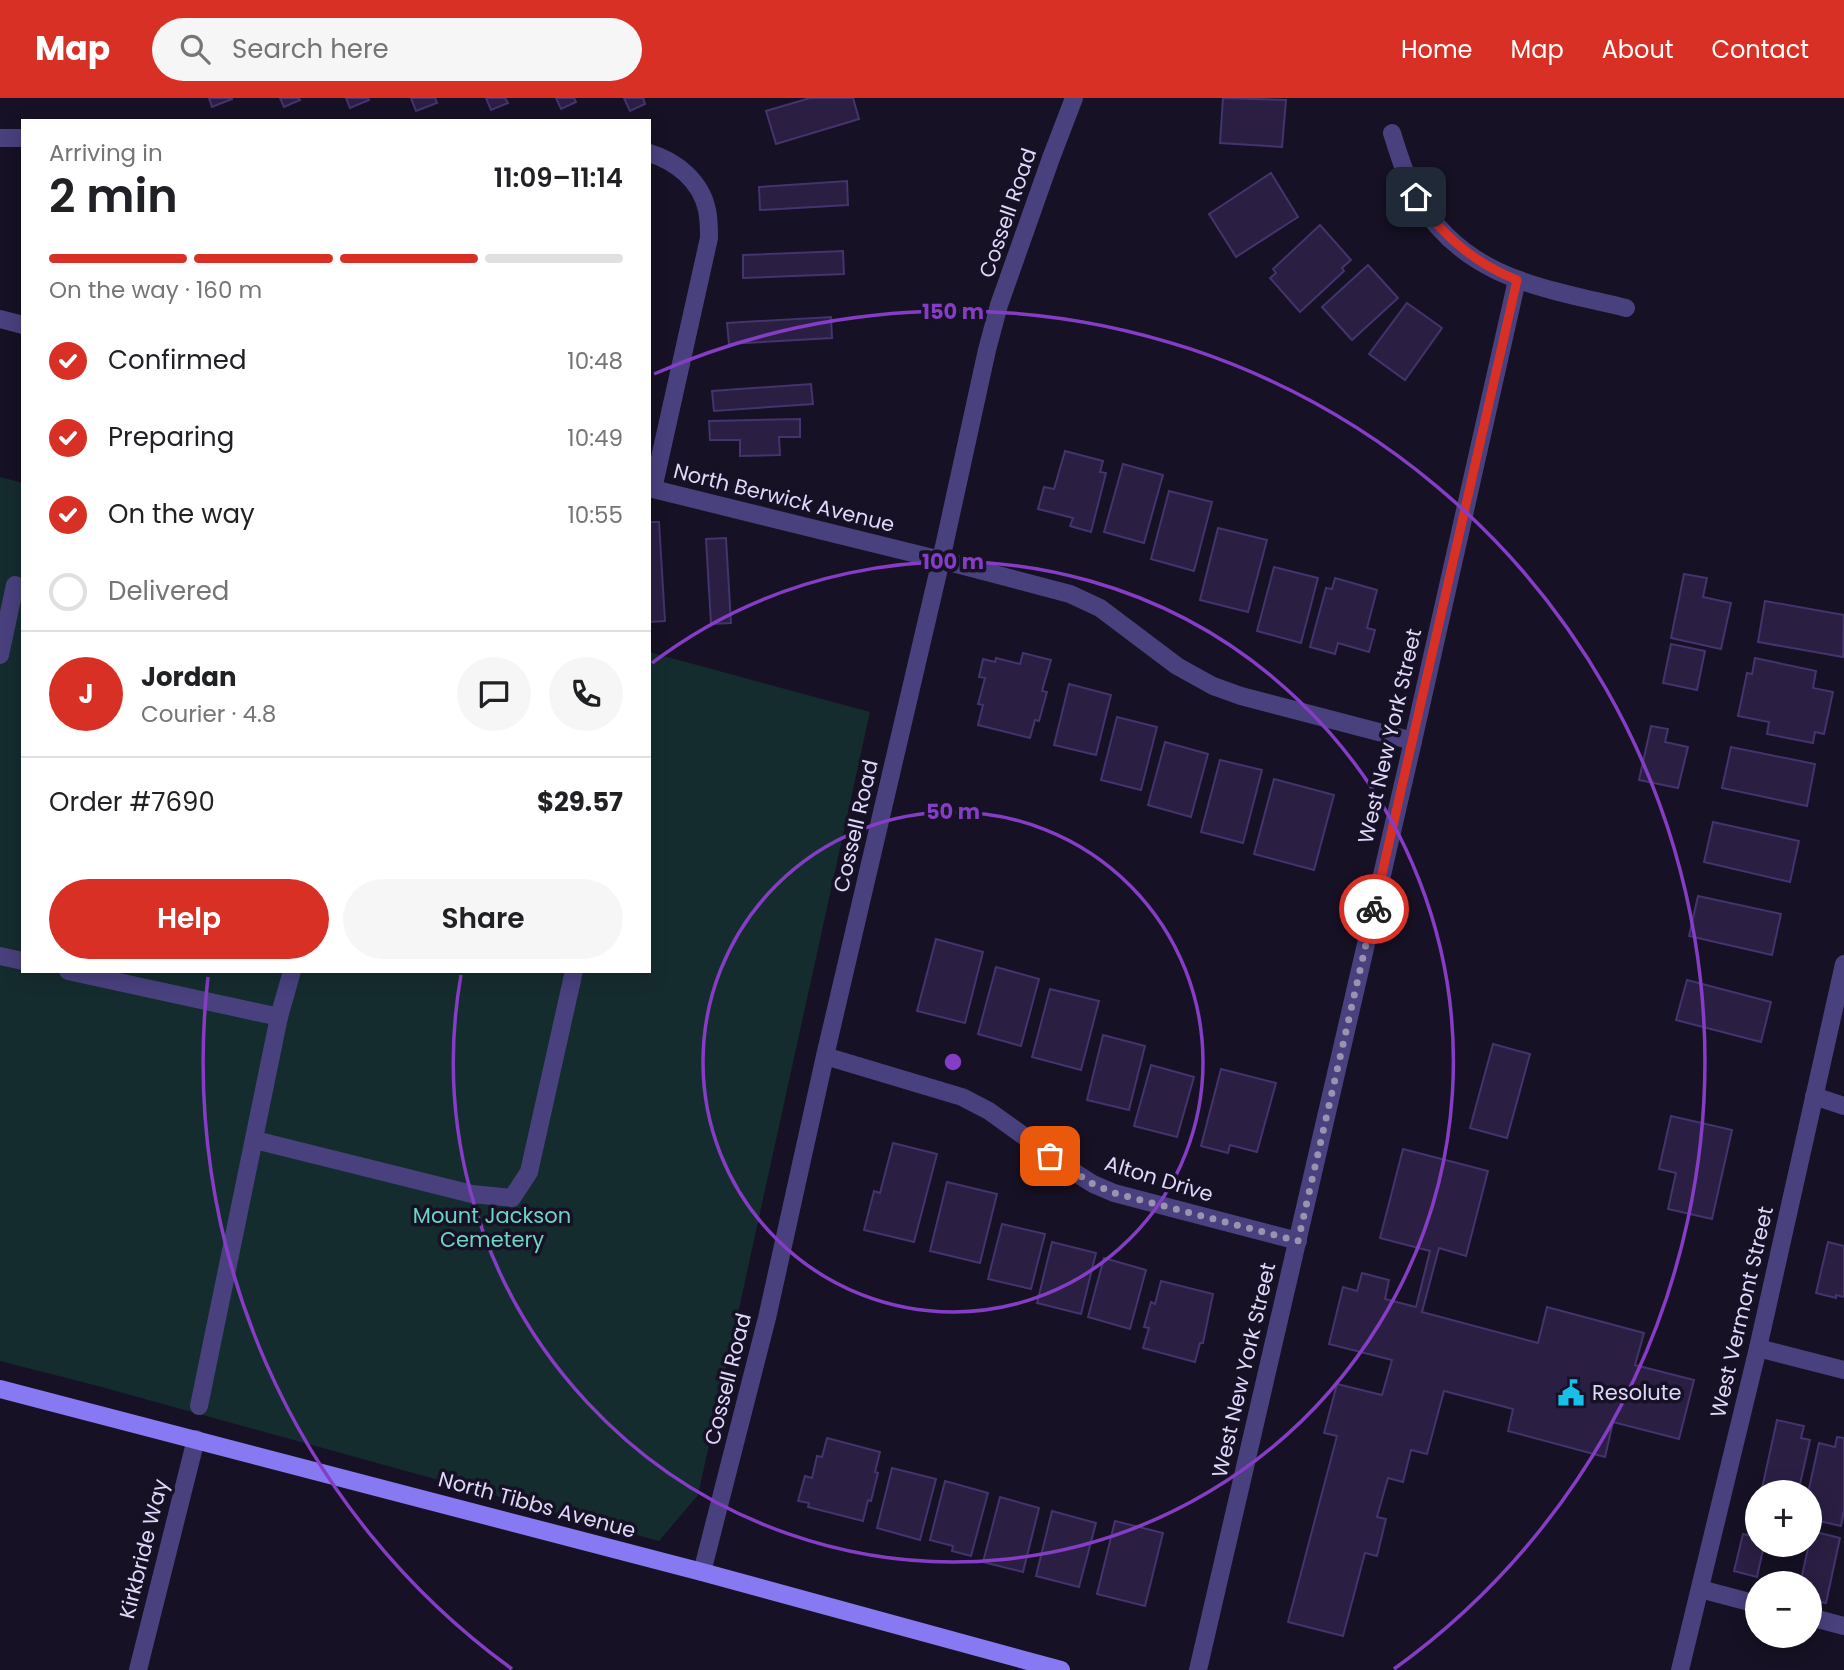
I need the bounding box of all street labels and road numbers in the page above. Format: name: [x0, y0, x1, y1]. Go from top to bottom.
street label: Cossell Road: [972, 144, 1043, 281]
street label: North Berwick Avenue: [671, 456, 898, 539]
street label: West New York Street: [1351, 626, 1428, 846]
street label: Cossell Road: [826, 757, 885, 895]
street label: Alton Drive: [1101, 1148, 1217, 1209]
street label: West Vermont Street: [1703, 1203, 1780, 1420]
street label: West New York Street: [1205, 1260, 1282, 1480]
street label: Cossell Road: [697, 1310, 758, 1448]
street label: North Tibbs Avenue: [435, 1464, 639, 1545]
street label: Kirkbride Way: [112, 1476, 175, 1622]

